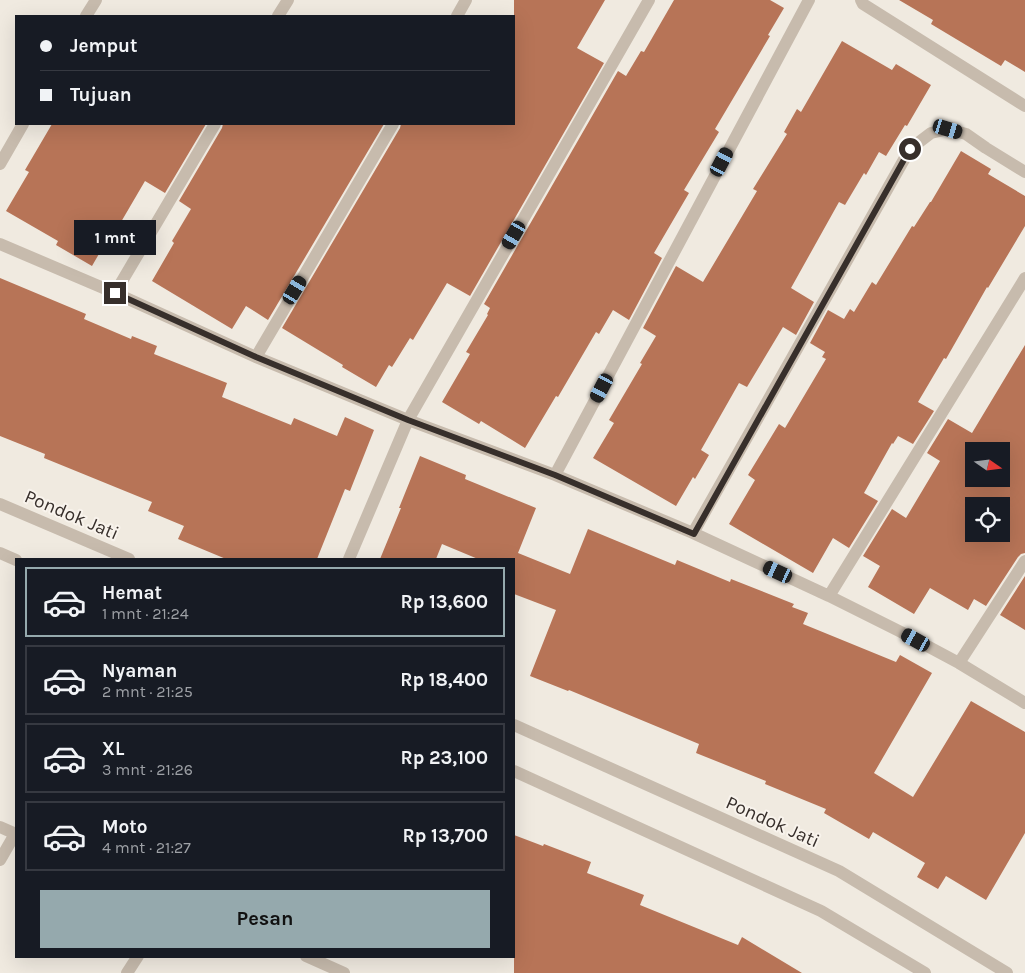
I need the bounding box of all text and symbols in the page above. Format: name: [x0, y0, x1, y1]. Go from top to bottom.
text: Jemput: [70, 35, 138, 57]
text: Tujuan: [70, 84, 132, 106]
car: [931, 117, 964, 141]
route start: [899, 138, 921, 160]
car: [708, 145, 735, 179]
car: [500, 218, 527, 252]
callout: 1 mnt: [74, 220, 156, 256]
text: 1 mnt: [94, 228, 136, 247]
car: [280, 273, 309, 307]
route end: [104, 282, 126, 304]
car: [588, 371, 615, 405]
north arrow: [965, 442, 1010, 488]
map controls: [965, 442, 1010, 542]
street label: Pondok Jati: [21, 485, 122, 545]
button: locate: [965, 497, 1010, 542]
car: [761, 559, 794, 585]
icon: car: [42, 580, 87, 625]
text: Hemat: [102, 582, 162, 604]
text: Rp 13,600: [400, 591, 488, 613]
text: 1 mnt · 21:24: [102, 604, 189, 623]
car: [899, 626, 932, 654]
icon: car: [42, 658, 87, 703]
text: Nyaman: [102, 660, 177, 682]
text: Rp 18,400: [400, 669, 488, 691]
text: 2 mnt · 21:25: [102, 682, 193, 701]
icon: car: [42, 736, 87, 781]
text: XL: [102, 738, 124, 760]
text: Rp 23,100: [400, 747, 488, 769]
text: 3 mnt · 21:26: [102, 760, 193, 779]
street label: Pondok Jati: [722, 791, 823, 852]
icon: car: [42, 814, 87, 859]
text: Moto: [102, 816, 148, 838]
text: Rp 13,700: [402, 825, 488, 847]
text: 4 mnt · 21:27: [102, 838, 191, 857]
button: Pesan: [40, 890, 490, 948]

